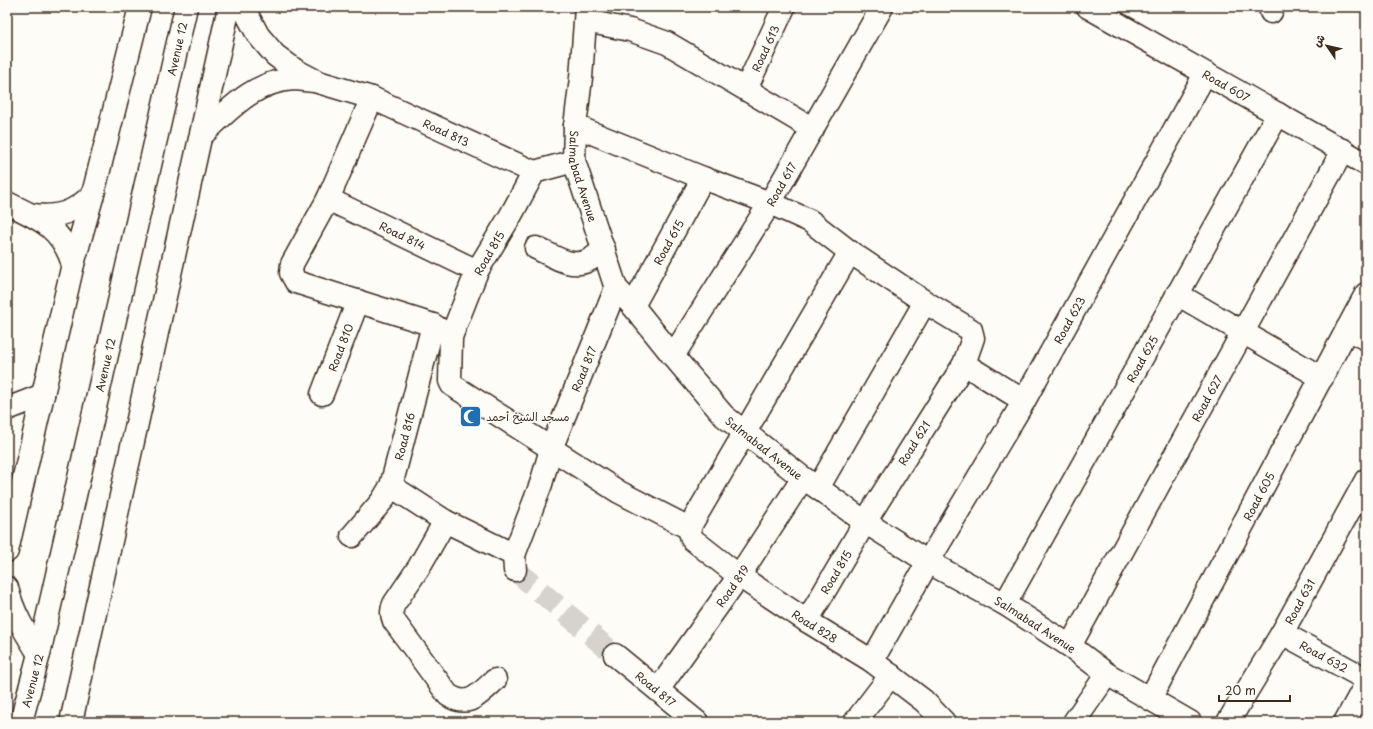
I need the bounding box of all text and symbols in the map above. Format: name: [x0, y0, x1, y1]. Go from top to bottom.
street label: Avenue 12: [162, 20, 191, 77]
street label: Road 613: [747, 22, 783, 74]
north arrow: [1307, 26, 1347, 66]
text: ش: [1308, 30, 1329, 50]
street label: Road 607: [1200, 65, 1253, 105]
street label: Road 813: [420, 114, 472, 150]
street label: Salmabad Avenue: [565, 130, 602, 224]
street label: Road 617: [761, 159, 800, 209]
street label: Road 615: [649, 216, 687, 268]
street label: Road 814: [377, 217, 429, 253]
street label: Road 815: [469, 228, 509, 278]
street label: Road 623: [1049, 293, 1089, 347]
street label: Road 810: [323, 321, 357, 374]
street label: Road 625: [1122, 332, 1162, 385]
street label: Avenue 12: [90, 336, 119, 393]
street label: Road 817: [567, 343, 600, 394]
street label: Road 627: [1187, 372, 1226, 424]
mosque icon: مسجد الشيخ أحمد: [457, 403, 483, 429]
place label: مسجد الشيخ أحمد: [486, 408, 569, 425]
street label: Road 816: [390, 410, 418, 462]
street label: Salmabad Avenue: [722, 412, 806, 483]
street label: Road 621: [894, 417, 934, 469]
street label: Road 605: [1238, 469, 1278, 523]
street label: Road 815: [816, 547, 856, 597]
street label: Road 819: [711, 561, 753, 610]
street label: Road 631: [1280, 576, 1319, 627]
street label: Salmabad Avenue: [992, 591, 1080, 656]
street label: Road 828: [789, 605, 841, 646]
street label: Road 632: [1297, 636, 1351, 676]
street label: Avenue 12: [17, 652, 47, 709]
street label: Road 817: [632, 667, 680, 710]
scale bar: [1219, 677, 1290, 703]
text: 20 m: [1225, 681, 1256, 699]

